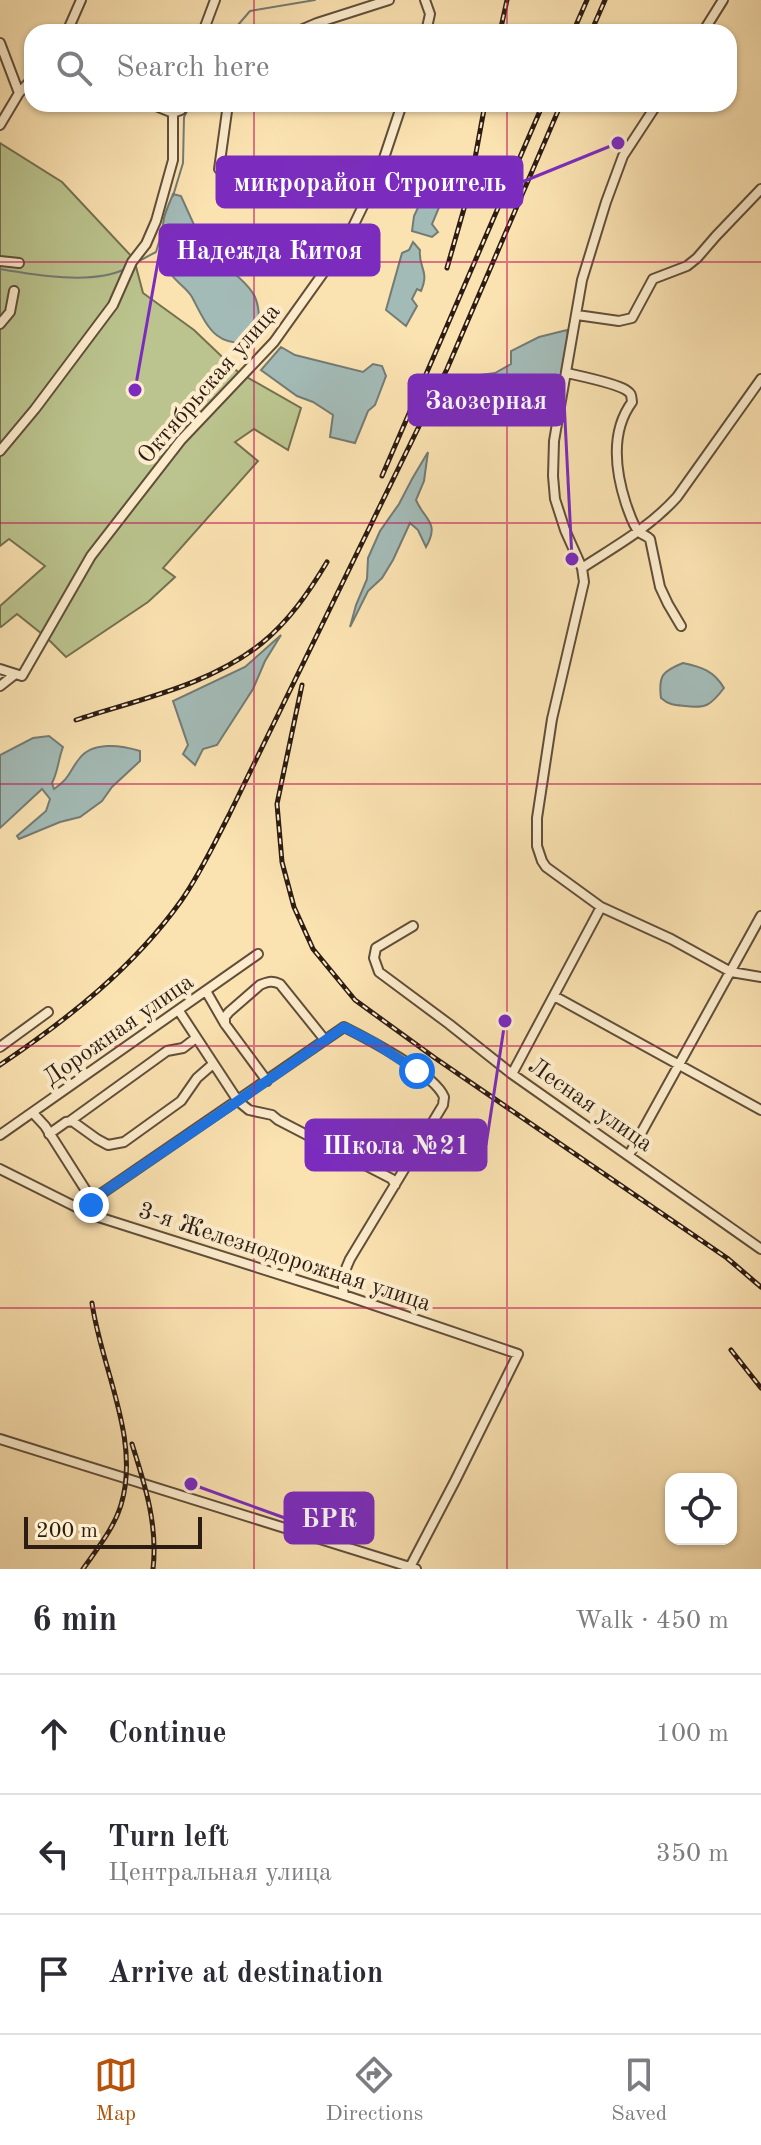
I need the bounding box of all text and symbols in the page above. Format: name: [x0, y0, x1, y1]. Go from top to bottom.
search box: [24, 24, 737, 112]
icon: search: [52, 46, 96, 90]
text: Search here: [116, 53, 270, 83]
callout: микрорайон Строитель: [217, 157, 522, 207]
text: микрорайон Строитель: [234, 171, 506, 197]
callout: Надежда Китоя: [160, 225, 379, 275]
text: Надежда Китоя: [176, 239, 362, 265]
street label: Октябрьская улица: [134, 300, 285, 469]
callout: Заозерная: [409, 375, 564, 425]
text: Заозерная: [425, 389, 547, 415]
street label: Дорожная улица: [40, 970, 199, 1091]
route start: [399, 1053, 435, 1089]
street label: Лесная улица: [523, 1054, 657, 1157]
callout: Школа №21: [306, 1120, 486, 1170]
text: Школа №21: [322, 1134, 470, 1160]
route end: [73, 1187, 109, 1223]
street label: 3-я Железнодорожная улица: [135, 1199, 434, 1317]
map controls: [665, 1473, 737, 1545]
button: locate: [665, 1473, 737, 1545]
callout: БРК: [285, 1493, 373, 1543]
text: БРК: [301, 1507, 357, 1533]
scale bar: [24, 1513, 202, 1549]
text: 200 m: [36, 1520, 98, 1542]
text: 6 min: [32, 1604, 117, 1638]
text: Walk · 450 m: [575, 1608, 729, 1634]
icon: ahead: [32, 1712, 76, 1756]
text: Continue: [108, 1719, 227, 1749]
text: 100 m: [656, 1721, 729, 1747]
text: Turn left: [108, 1823, 229, 1853]
icon: left: [32, 1832, 76, 1876]
text: 350 m: [656, 1841, 729, 1867]
text: Центральная улица: [108, 1860, 332, 1886]
icon: arrive: [32, 1952, 76, 1996]
text: Arrive at destination: [108, 1959, 383, 1989]
tab: Map: [94, 2053, 138, 2128]
tab: Directions: [326, 2053, 423, 2128]
tab: Saved: [611, 2053, 667, 2128]

